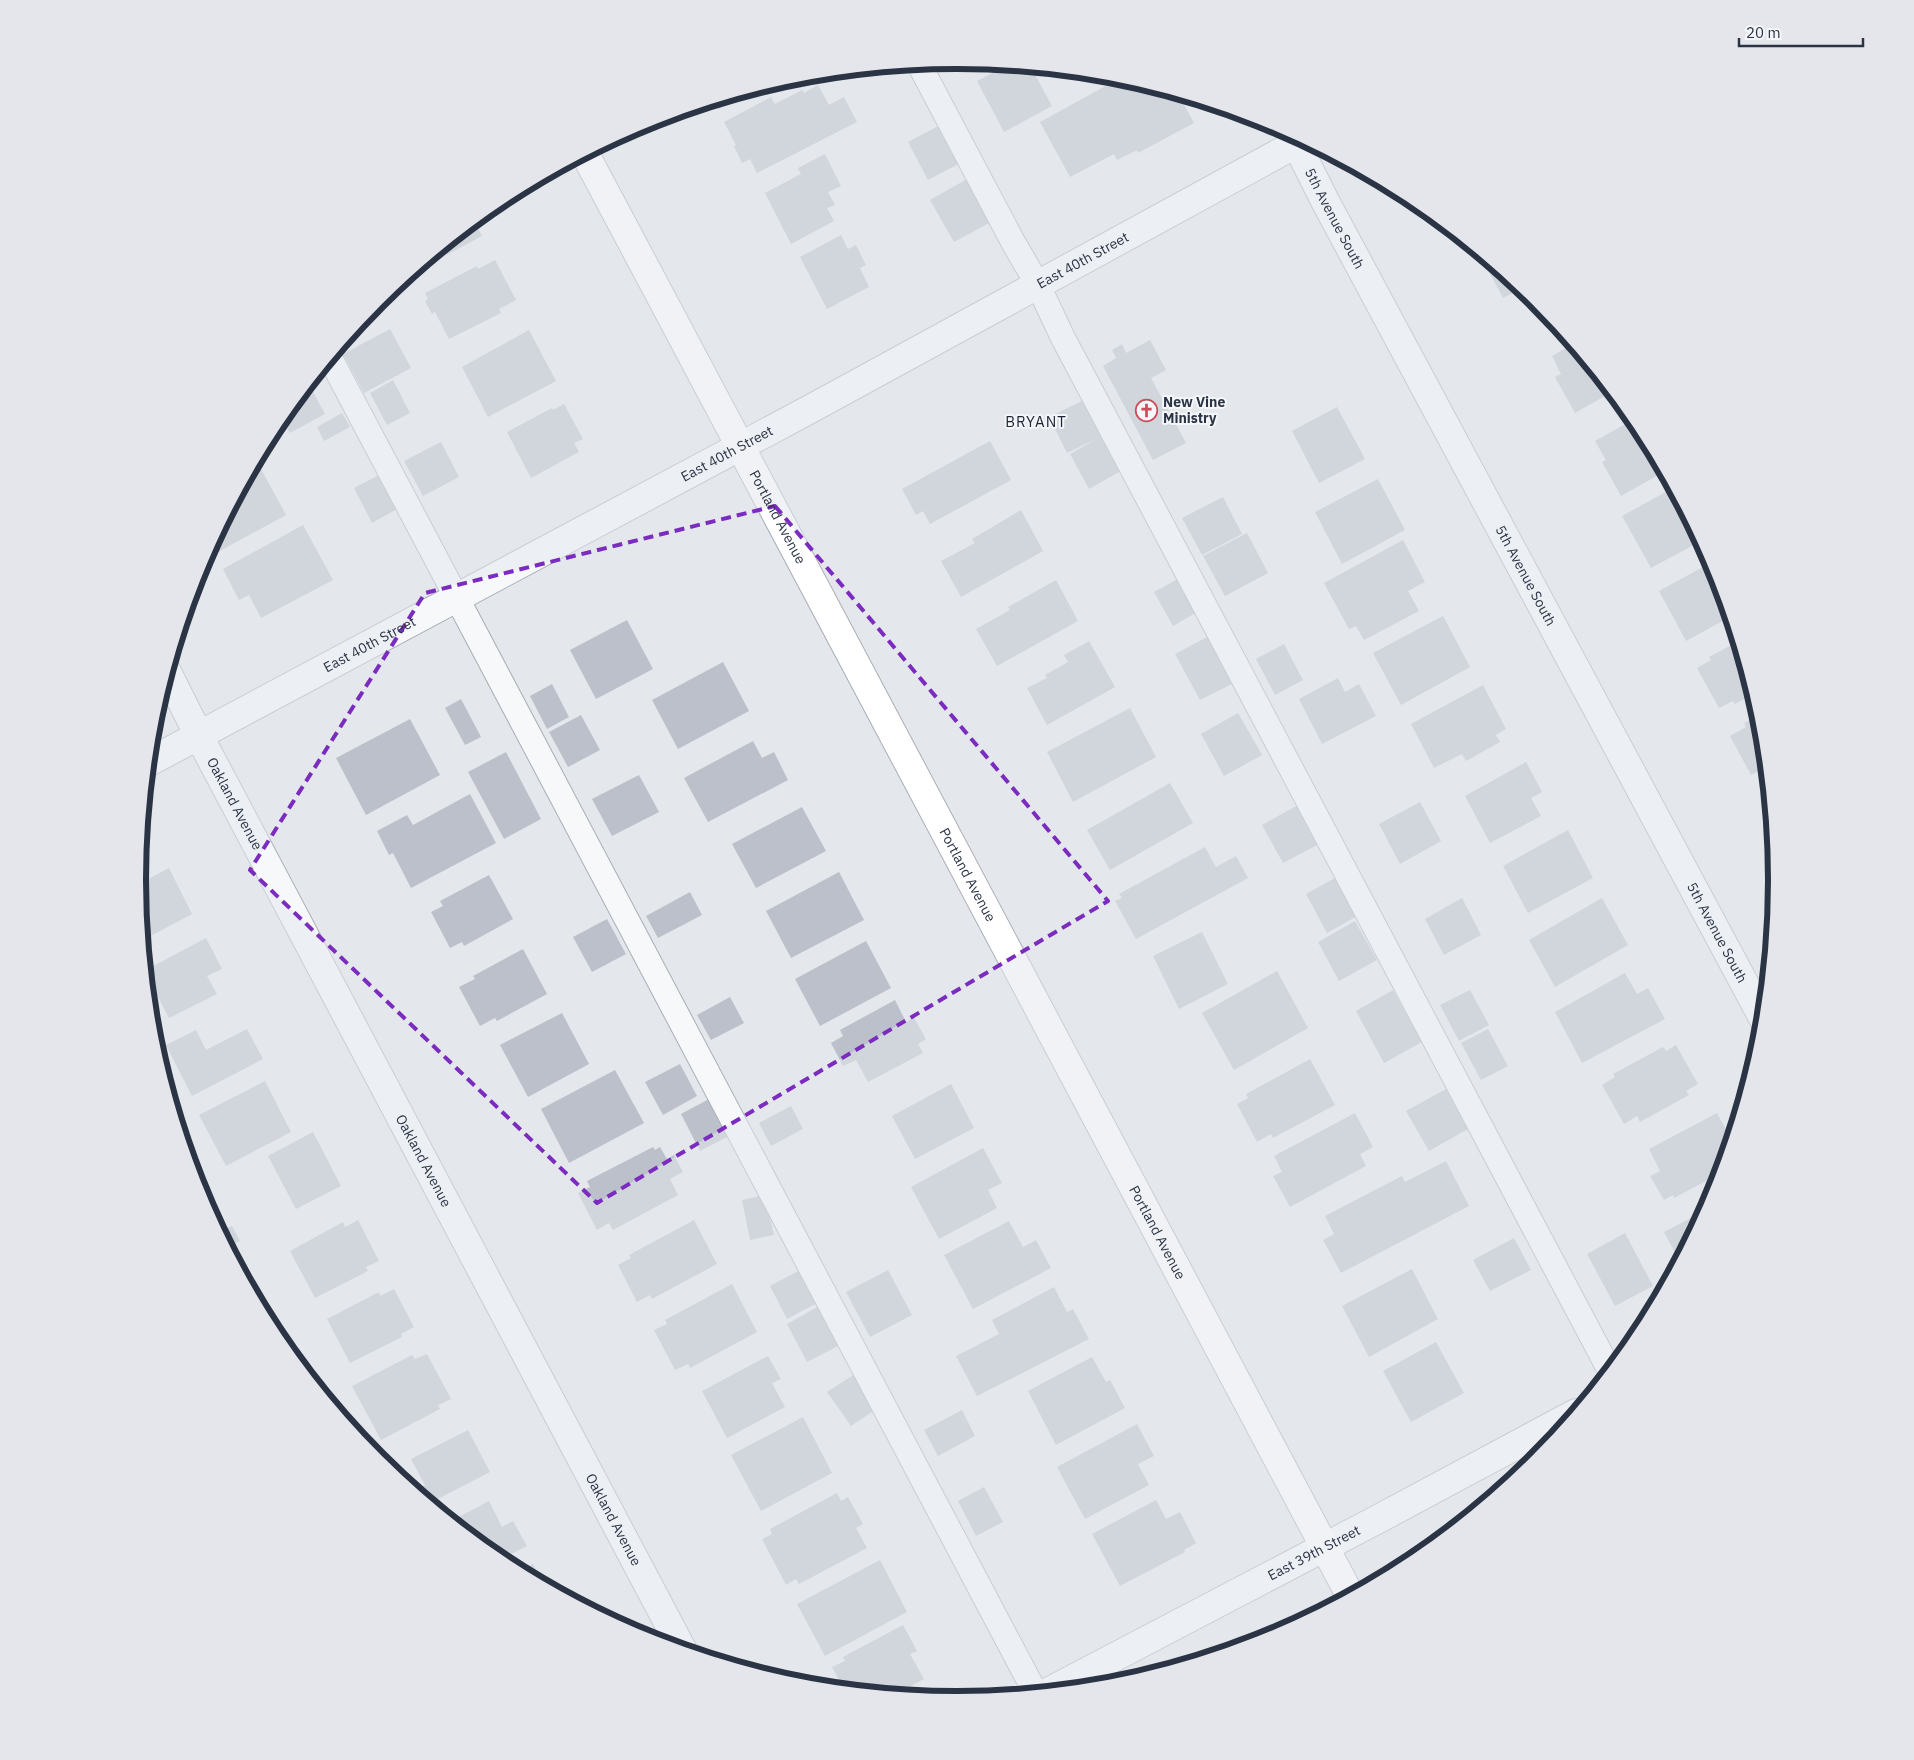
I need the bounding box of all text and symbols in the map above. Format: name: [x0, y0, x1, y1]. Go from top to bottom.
scale bar: [1739, 15, 1863, 47]
text: 20 m: [1746, 23, 1781, 42]
street label: 5th Avenue South: [1301, 165, 1369, 272]
street label: East 40th Street: [1034, 228, 1132, 293]
place label: New Vine Ministry: [1163, 393, 1225, 427]
church icon: New Vine Ministry: [1135, 398, 1159, 422]
district label: BRYANT: [1005, 412, 1067, 431]
street label: East 40th Street: [678, 422, 776, 486]
street label: Portland Avenue: [745, 467, 810, 567]
street label: 5th Avenue South: [1492, 522, 1560, 629]
street label: East 40th Street: [320, 612, 419, 676]
street label: Oakland Avenue: [203, 754, 267, 853]
street label: Portland Avenue: [935, 825, 1000, 925]
street label: 5th Avenue South: [1683, 879, 1751, 986]
street label: Oakland Avenue: [392, 1111, 456, 1210]
street label: Portland Avenue: [1125, 1182, 1190, 1283]
street label: Oakland Avenue: [582, 1470, 646, 1569]
street label: East 39th Street: [1265, 1521, 1363, 1584]

